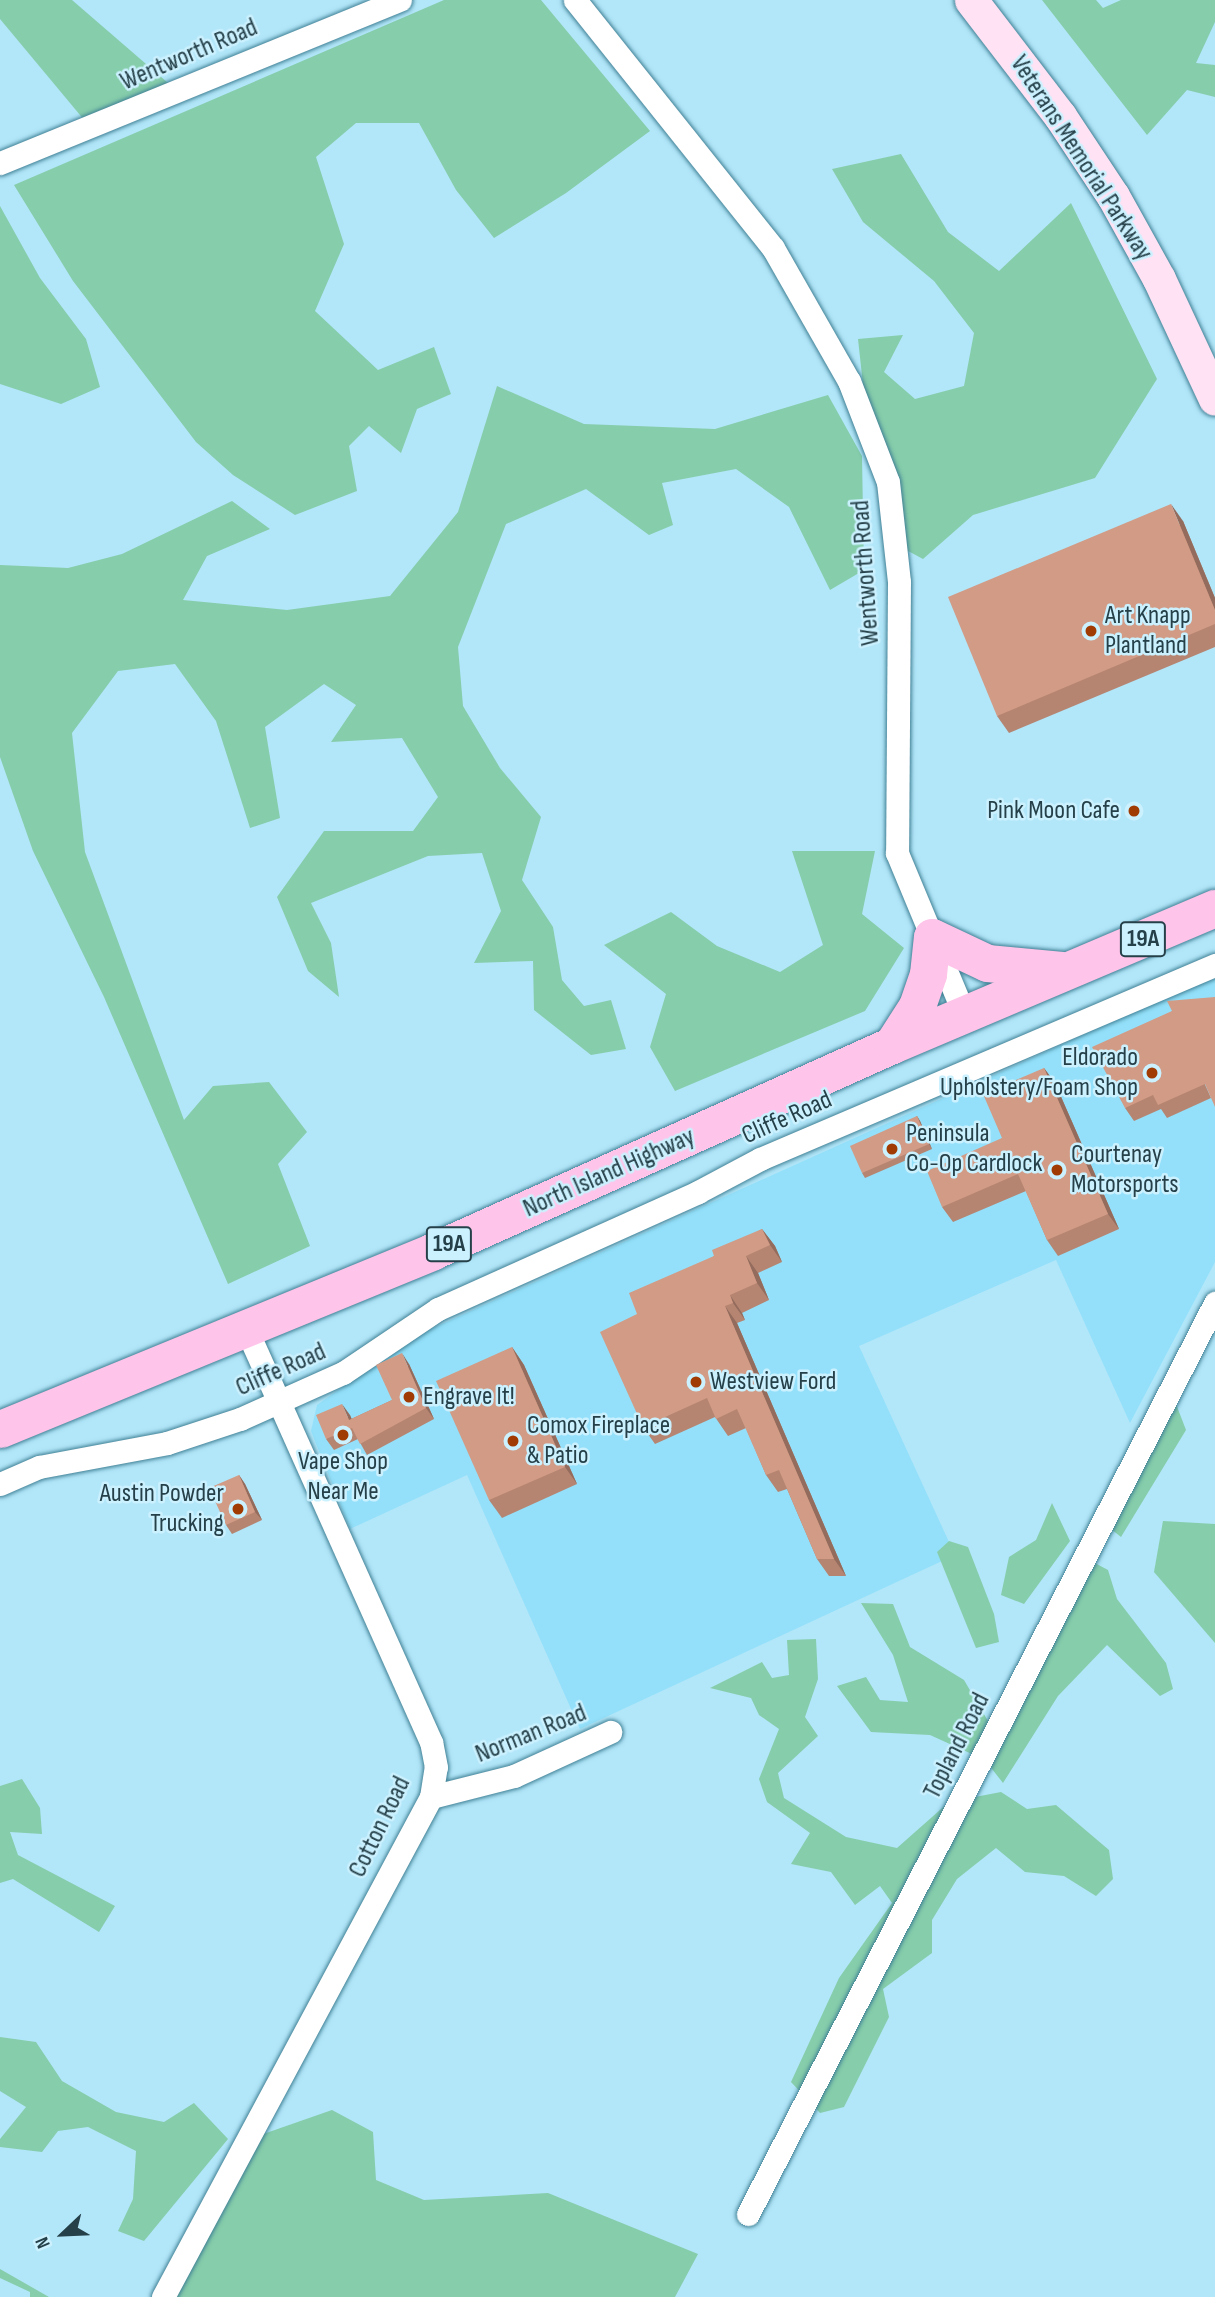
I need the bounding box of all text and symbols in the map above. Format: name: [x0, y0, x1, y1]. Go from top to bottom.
street label: Wentworth Road: [116, 12, 262, 98]
street label: Veterans Memorial Parkway: [1003, 50, 1159, 266]
street label: Wentworth Road: [845, 499, 887, 647]
place label: Art Knapp Plantland: [1105, 600, 1191, 662]
marker: Art Knapp Plantland: [1083, 623, 1099, 639]
place label: Pink Moon Cafe: [987, 795, 1120, 827]
marker: Pink Moon Cafe: [1126, 803, 1142, 819]
road number: 19A: [1118, 918, 1168, 959]
place label: Eldorado Upholstery/Foam Shop: [940, 1042, 1138, 1104]
marker: Eldorado Upholstery/Foam Shop: [1144, 1065, 1160, 1081]
street label: Cliffe Road: [737, 1084, 837, 1152]
place label: Peninsula Co-Op Cardlock: [906, 1118, 1042, 1180]
street label: North Island Highway: [519, 1121, 699, 1225]
place label: Courtenay Motorsports: [1071, 1139, 1179, 1200]
marker: Peninsula Co-Op Cardlock: [884, 1141, 900, 1157]
marker: Courtenay Motorsports: [1049, 1162, 1065, 1178]
road number: 19A: [424, 1224, 474, 1264]
street label: Cliffe Road: [231, 1336, 331, 1404]
place label: Westview Ford: [710, 1366, 836, 1398]
marker: Westview Ford: [688, 1374, 704, 1390]
place label: Engrave It!: [423, 1381, 515, 1413]
marker: Engrave It!: [401, 1389, 417, 1405]
place label: Comox Fireplace & Patio: [527, 1410, 670, 1472]
marker: Vape Shop Near Me: [335, 1427, 351, 1443]
marker: Comox Fireplace & Patio: [505, 1433, 521, 1449]
place label: Vape Shop Near Me: [298, 1446, 388, 1508]
place label: Austin Powder Trucking: [100, 1478, 224, 1540]
marker: Austin Powder Trucking: [230, 1501, 246, 1517]
street label: Topland Road: [917, 1688, 997, 1804]
street label: Norman Road: [471, 1698, 591, 1770]
street label: Cotton Road: [342, 1772, 418, 1882]
north arrow: [28, 2199, 98, 2269]
text: N: [31, 2233, 56, 2252]

